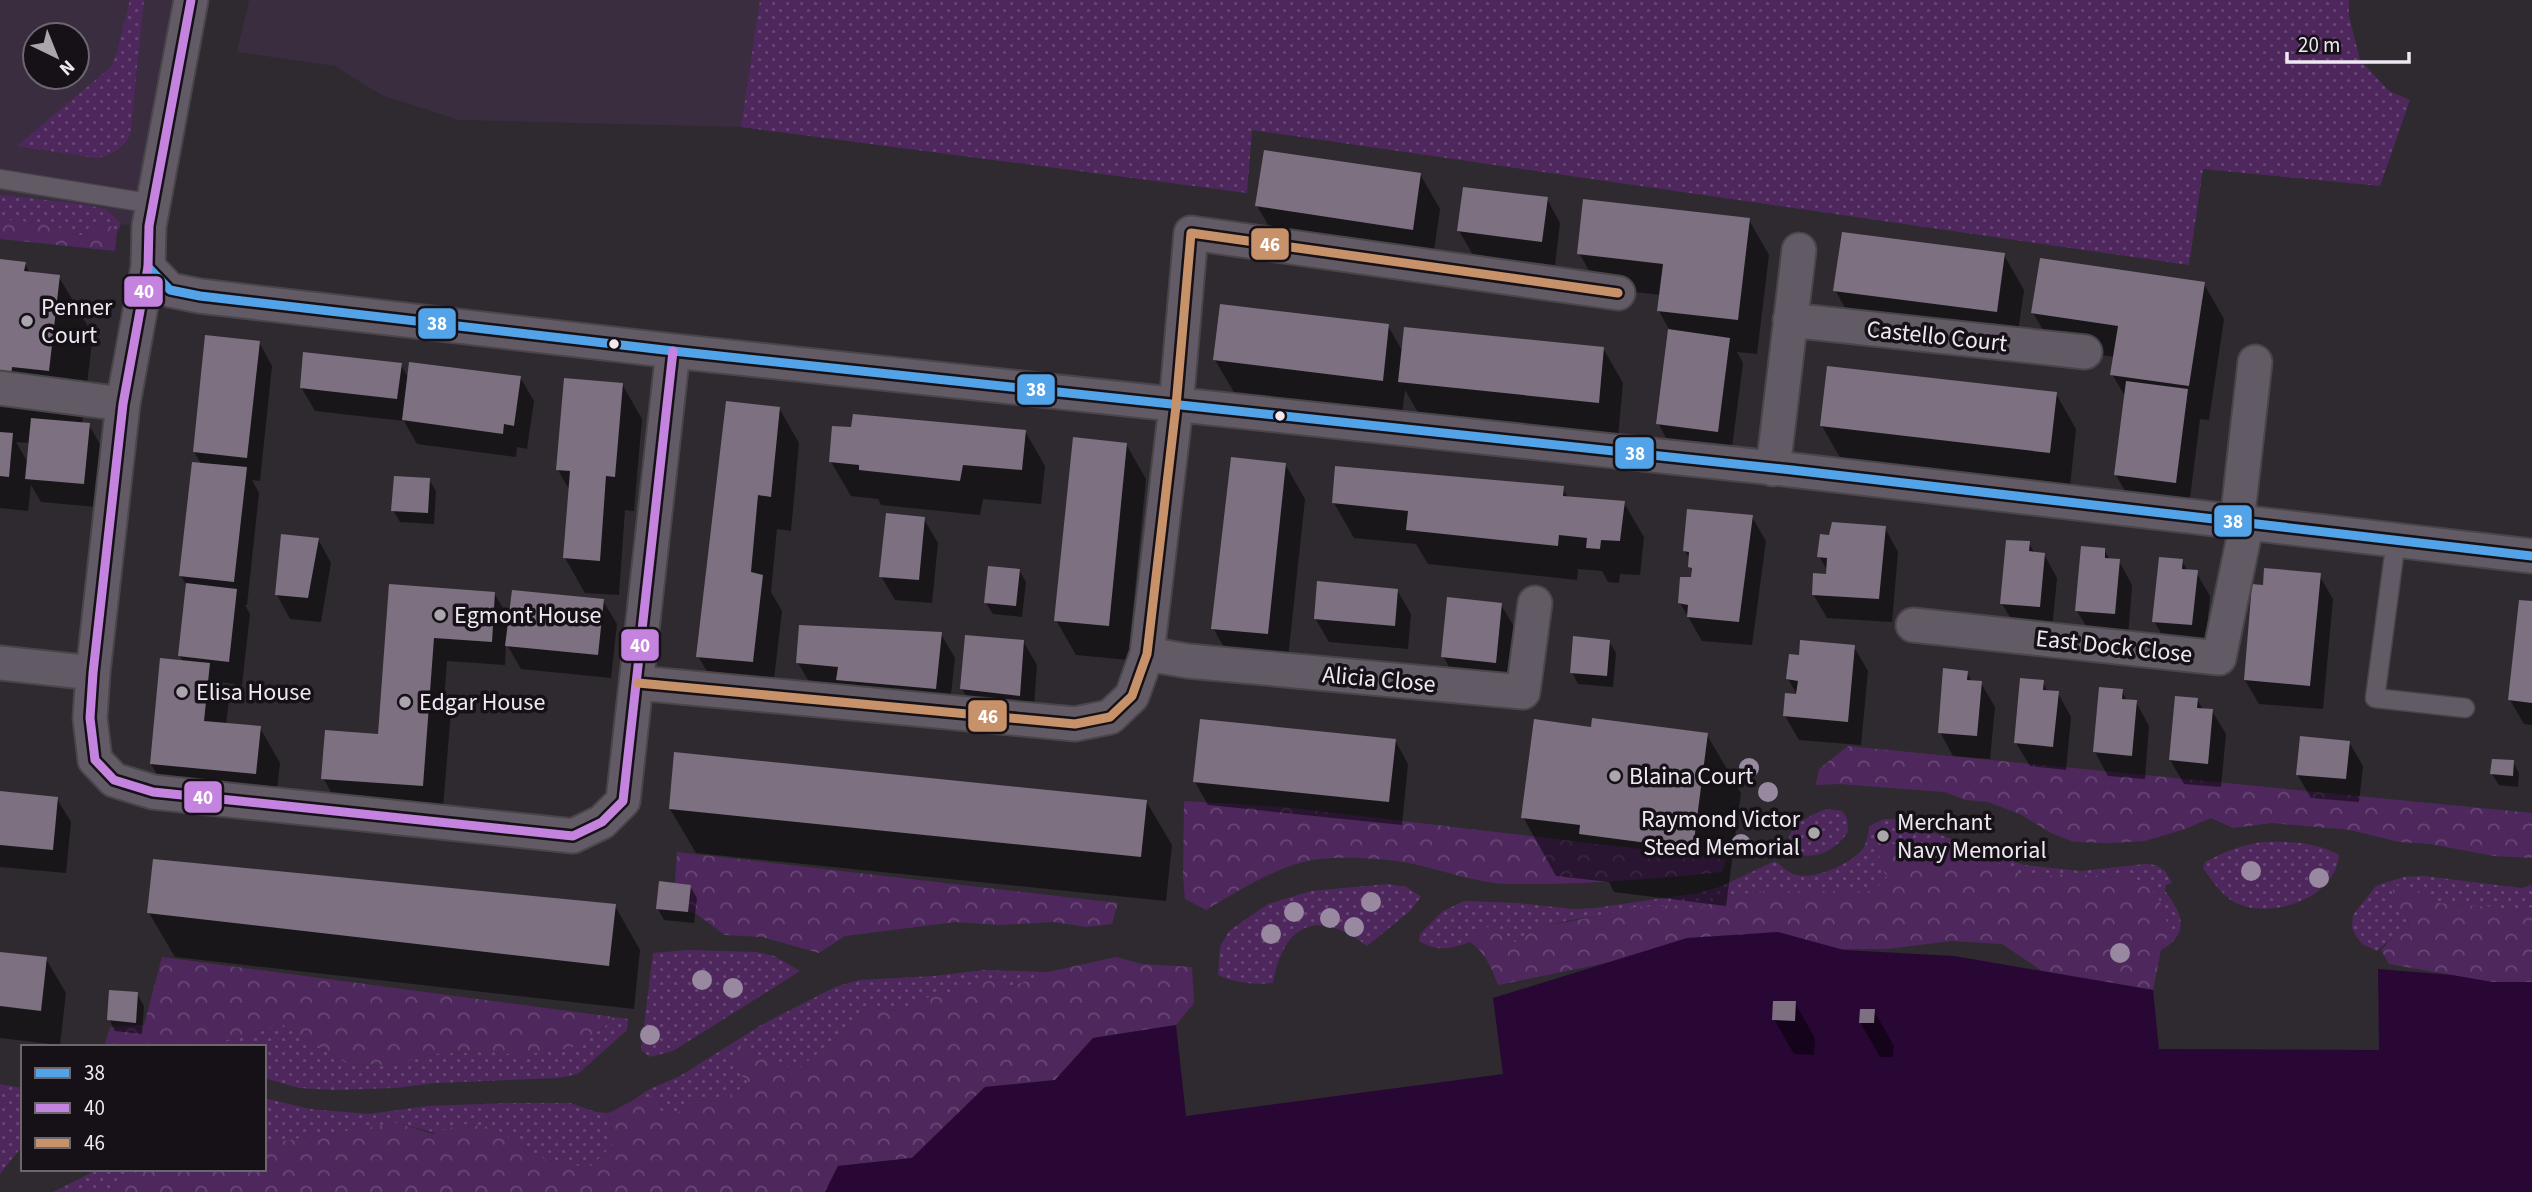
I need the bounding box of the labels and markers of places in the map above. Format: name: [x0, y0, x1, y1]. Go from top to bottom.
place label: Penner Court: [41, 290, 113, 353]
marker: Penner Court: [19, 313, 35, 329]
unlabelled marker: [607, 337, 621, 351]
unlabelled marker: [1273, 409, 1287, 423]
place label: Egmont House: [454, 598, 601, 633]
marker: Egmont House: [432, 607, 448, 623]
place label: Elisa House: [196, 675, 311, 710]
marker: Elisa House: [174, 684, 190, 700]
place label: Edgar House: [419, 685, 545, 720]
marker: Edgar House: [397, 694, 413, 710]
place label: Blaina Court: [1629, 759, 1753, 794]
marker: Blaina Court: [1607, 768, 1623, 784]
place label: Raymond Victor Steed Memorial: [1641, 802, 1801, 865]
place label: Merchant Navy Memorial: [1897, 805, 2047, 868]
marker: Raymond Victor Steed Memorial: [1806, 825, 1822, 841]
marker: Merchant Navy Memorial: [1875, 828, 1891, 844]

